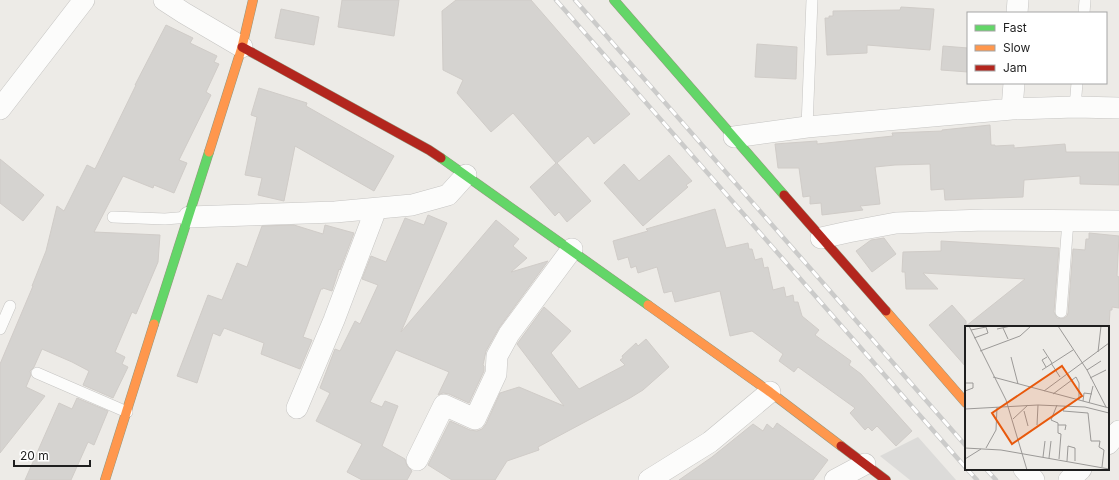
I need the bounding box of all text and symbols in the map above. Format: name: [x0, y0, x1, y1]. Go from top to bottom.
legend: [967, 12, 1107, 84]
text: Fast: [1003, 20, 1027, 35]
text: Slow: [1003, 40, 1031, 55]
text: Jam: [1003, 60, 1027, 75]
inset map: [965, 326, 1109, 470]
scale bar: [14, 442, 90, 468]
text: 20 m: [20, 448, 49, 463]

